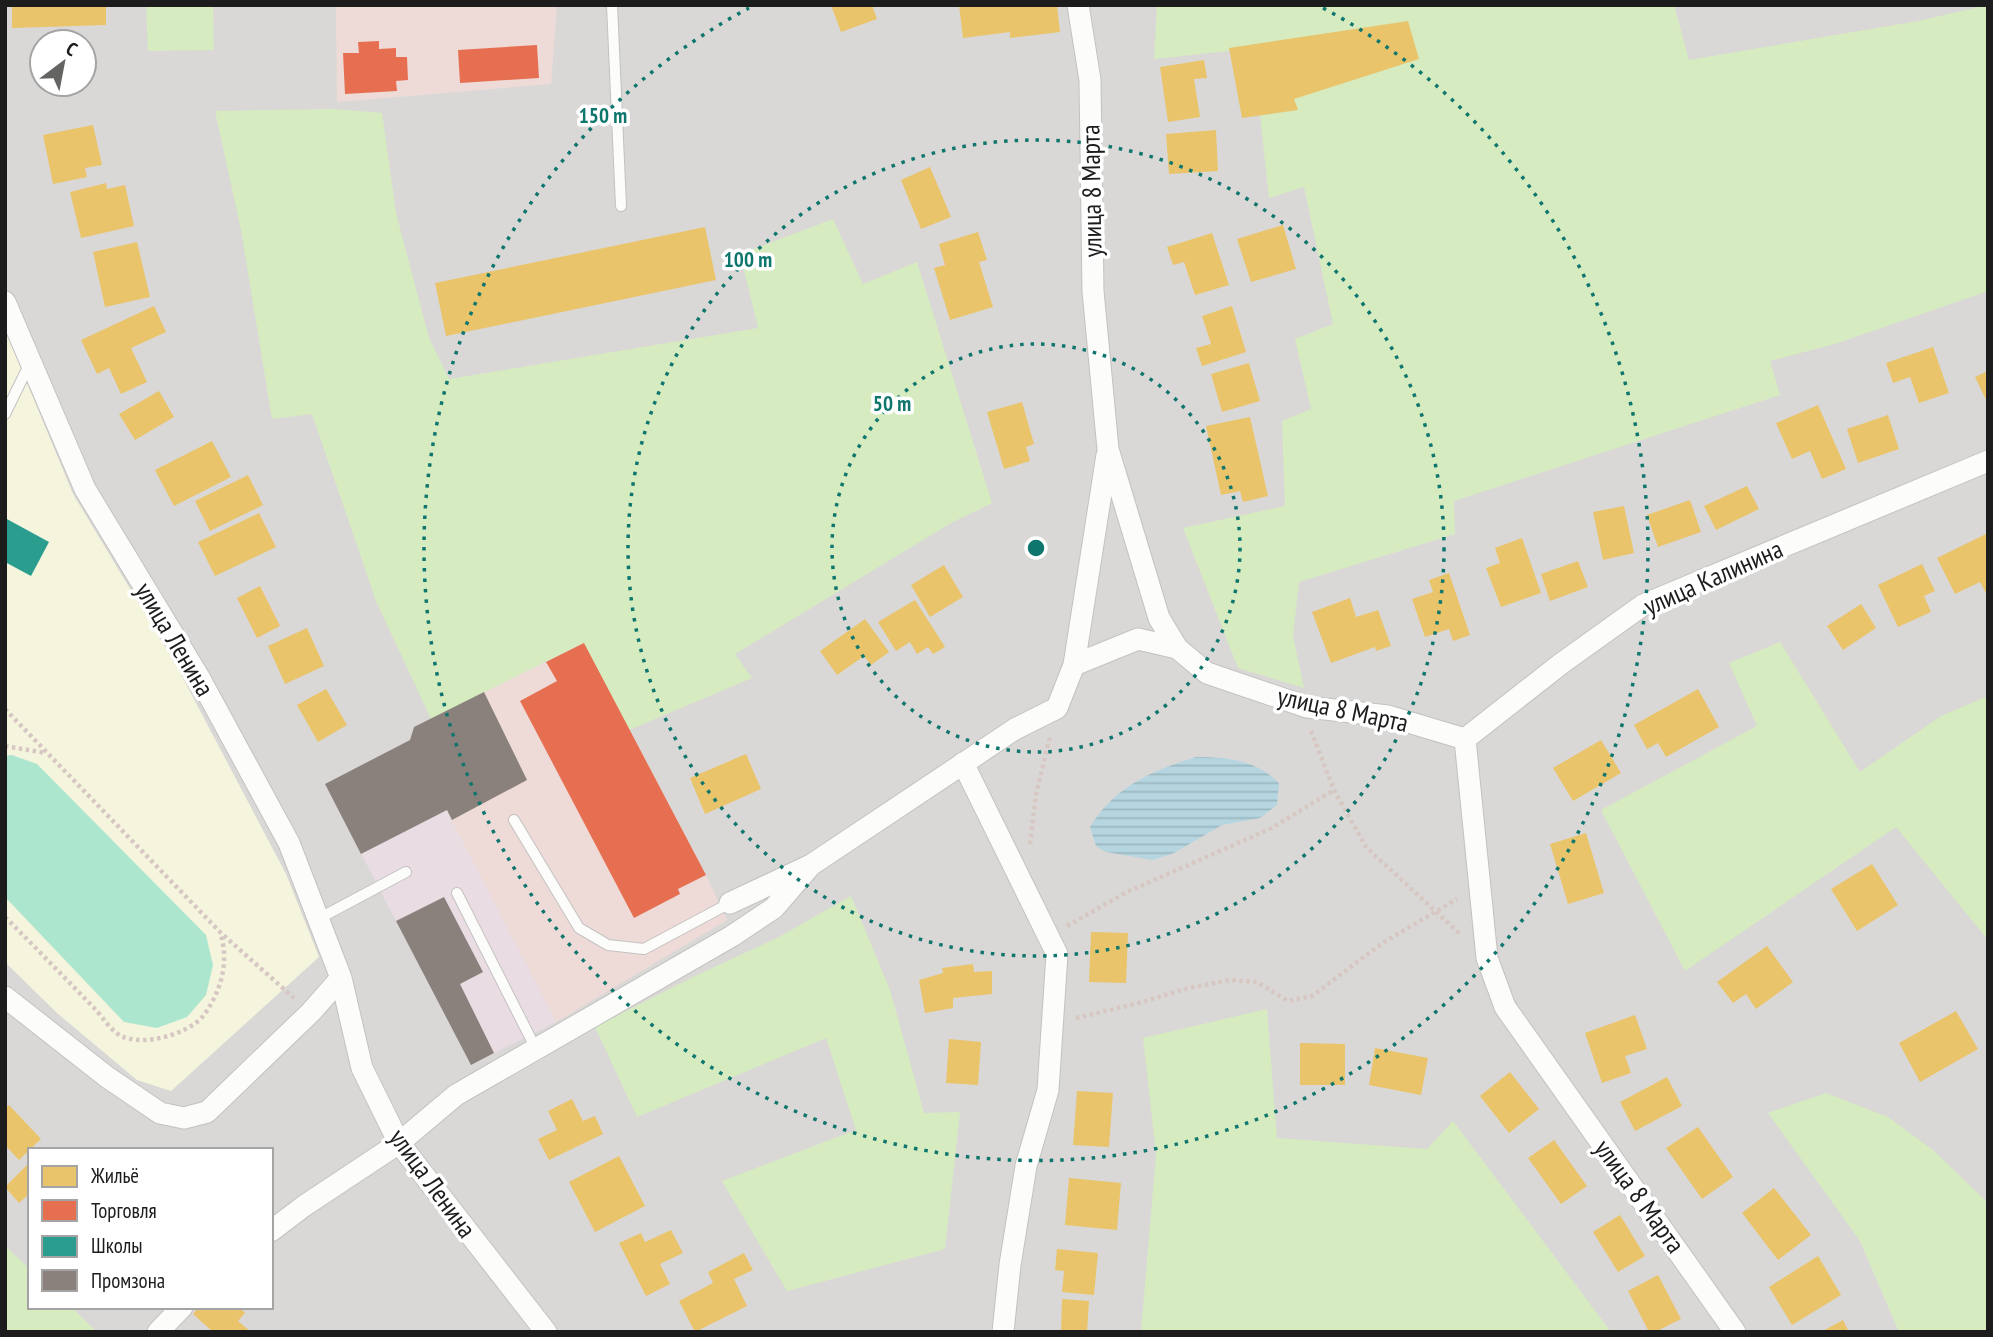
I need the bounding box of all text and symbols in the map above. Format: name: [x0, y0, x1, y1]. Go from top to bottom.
north arrow: [28, 28, 98, 98]
text: С: [62, 36, 82, 61]
text: 150 m: [579, 102, 627, 129]
street label: улица 8 Марта: [1073, 124, 1109, 258]
text: 100 m: [724, 246, 772, 273]
text: 50 m: [873, 390, 911, 417]
street label: улица Калинина: [1638, 532, 1788, 622]
centre of rings: [1024, 536, 1048, 560]
street label: улица Ленина: [128, 576, 222, 702]
street label: улица 8 Марта: [1275, 679, 1411, 739]
street label: улица Ленина: [382, 1122, 484, 1244]
street label: улица 8 Марта: [1588, 1133, 1692, 1259]
legend: [28, 1148, 273, 1309]
text: Жильё: [90, 1162, 139, 1189]
text: Торговля: [91, 1197, 157, 1224]
text: Школы: [91, 1232, 143, 1259]
text: Промзона: [91, 1267, 165, 1294]

